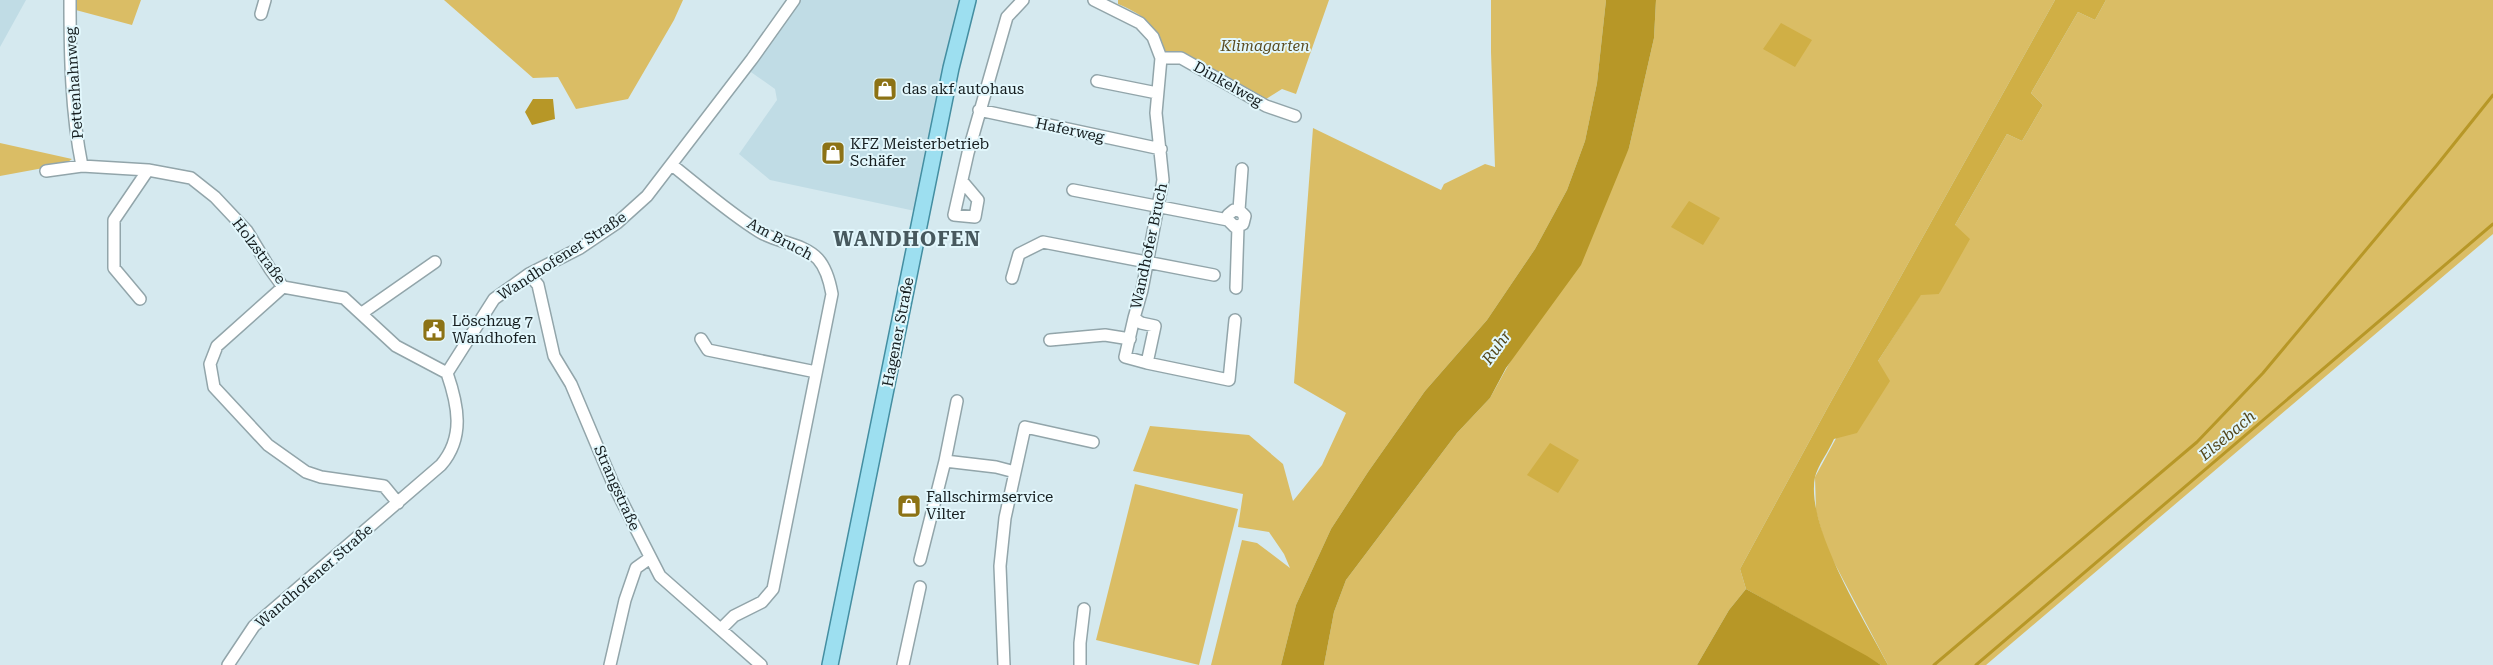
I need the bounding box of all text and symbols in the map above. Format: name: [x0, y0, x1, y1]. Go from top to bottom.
street label: Pettenhahnweg: [61, 26, 87, 140]
park label: Klimagarten: [1220, 37, 1309, 55]
street label: Dinkelweg: [1190, 58, 1266, 111]
shop icon: das akf autohaus: [872, 76, 898, 102]
place label: das akf autohaus: [902, 80, 1024, 98]
street label: Haferweg: [1034, 114, 1106, 146]
place label: KFZ Meisterbetrieb Schäfer: [850, 135, 989, 170]
shop icon: KFZ Meisterbetrieb Schäfer: [820, 140, 846, 166]
street label: Wandhofer Bruch: [1127, 181, 1171, 311]
street label: Wandhofener Straße: [494, 208, 630, 304]
street label: Holzstraße: [228, 214, 290, 288]
street label: Am Bruch: [744, 214, 816, 264]
district label: WANDHOFEN: [833, 227, 981, 251]
street label: Hagener Straße: [879, 276, 917, 388]
place label: Löschzug 7 Wandhofen: [452, 312, 537, 347]
public building icon: Löschzug 7 Wandhofen: [421, 317, 447, 343]
water label: Ruhr: [1477, 326, 1515, 369]
water label: Elsebach: [2195, 406, 2260, 465]
street label: Strangstraße: [590, 443, 644, 533]
place label: Fallschirmservice Vilter: [926, 488, 1053, 523]
shop icon: Fallschirmservice Vilter: [896, 493, 922, 519]
street label: Wandhofener Straße: [252, 520, 376, 632]

